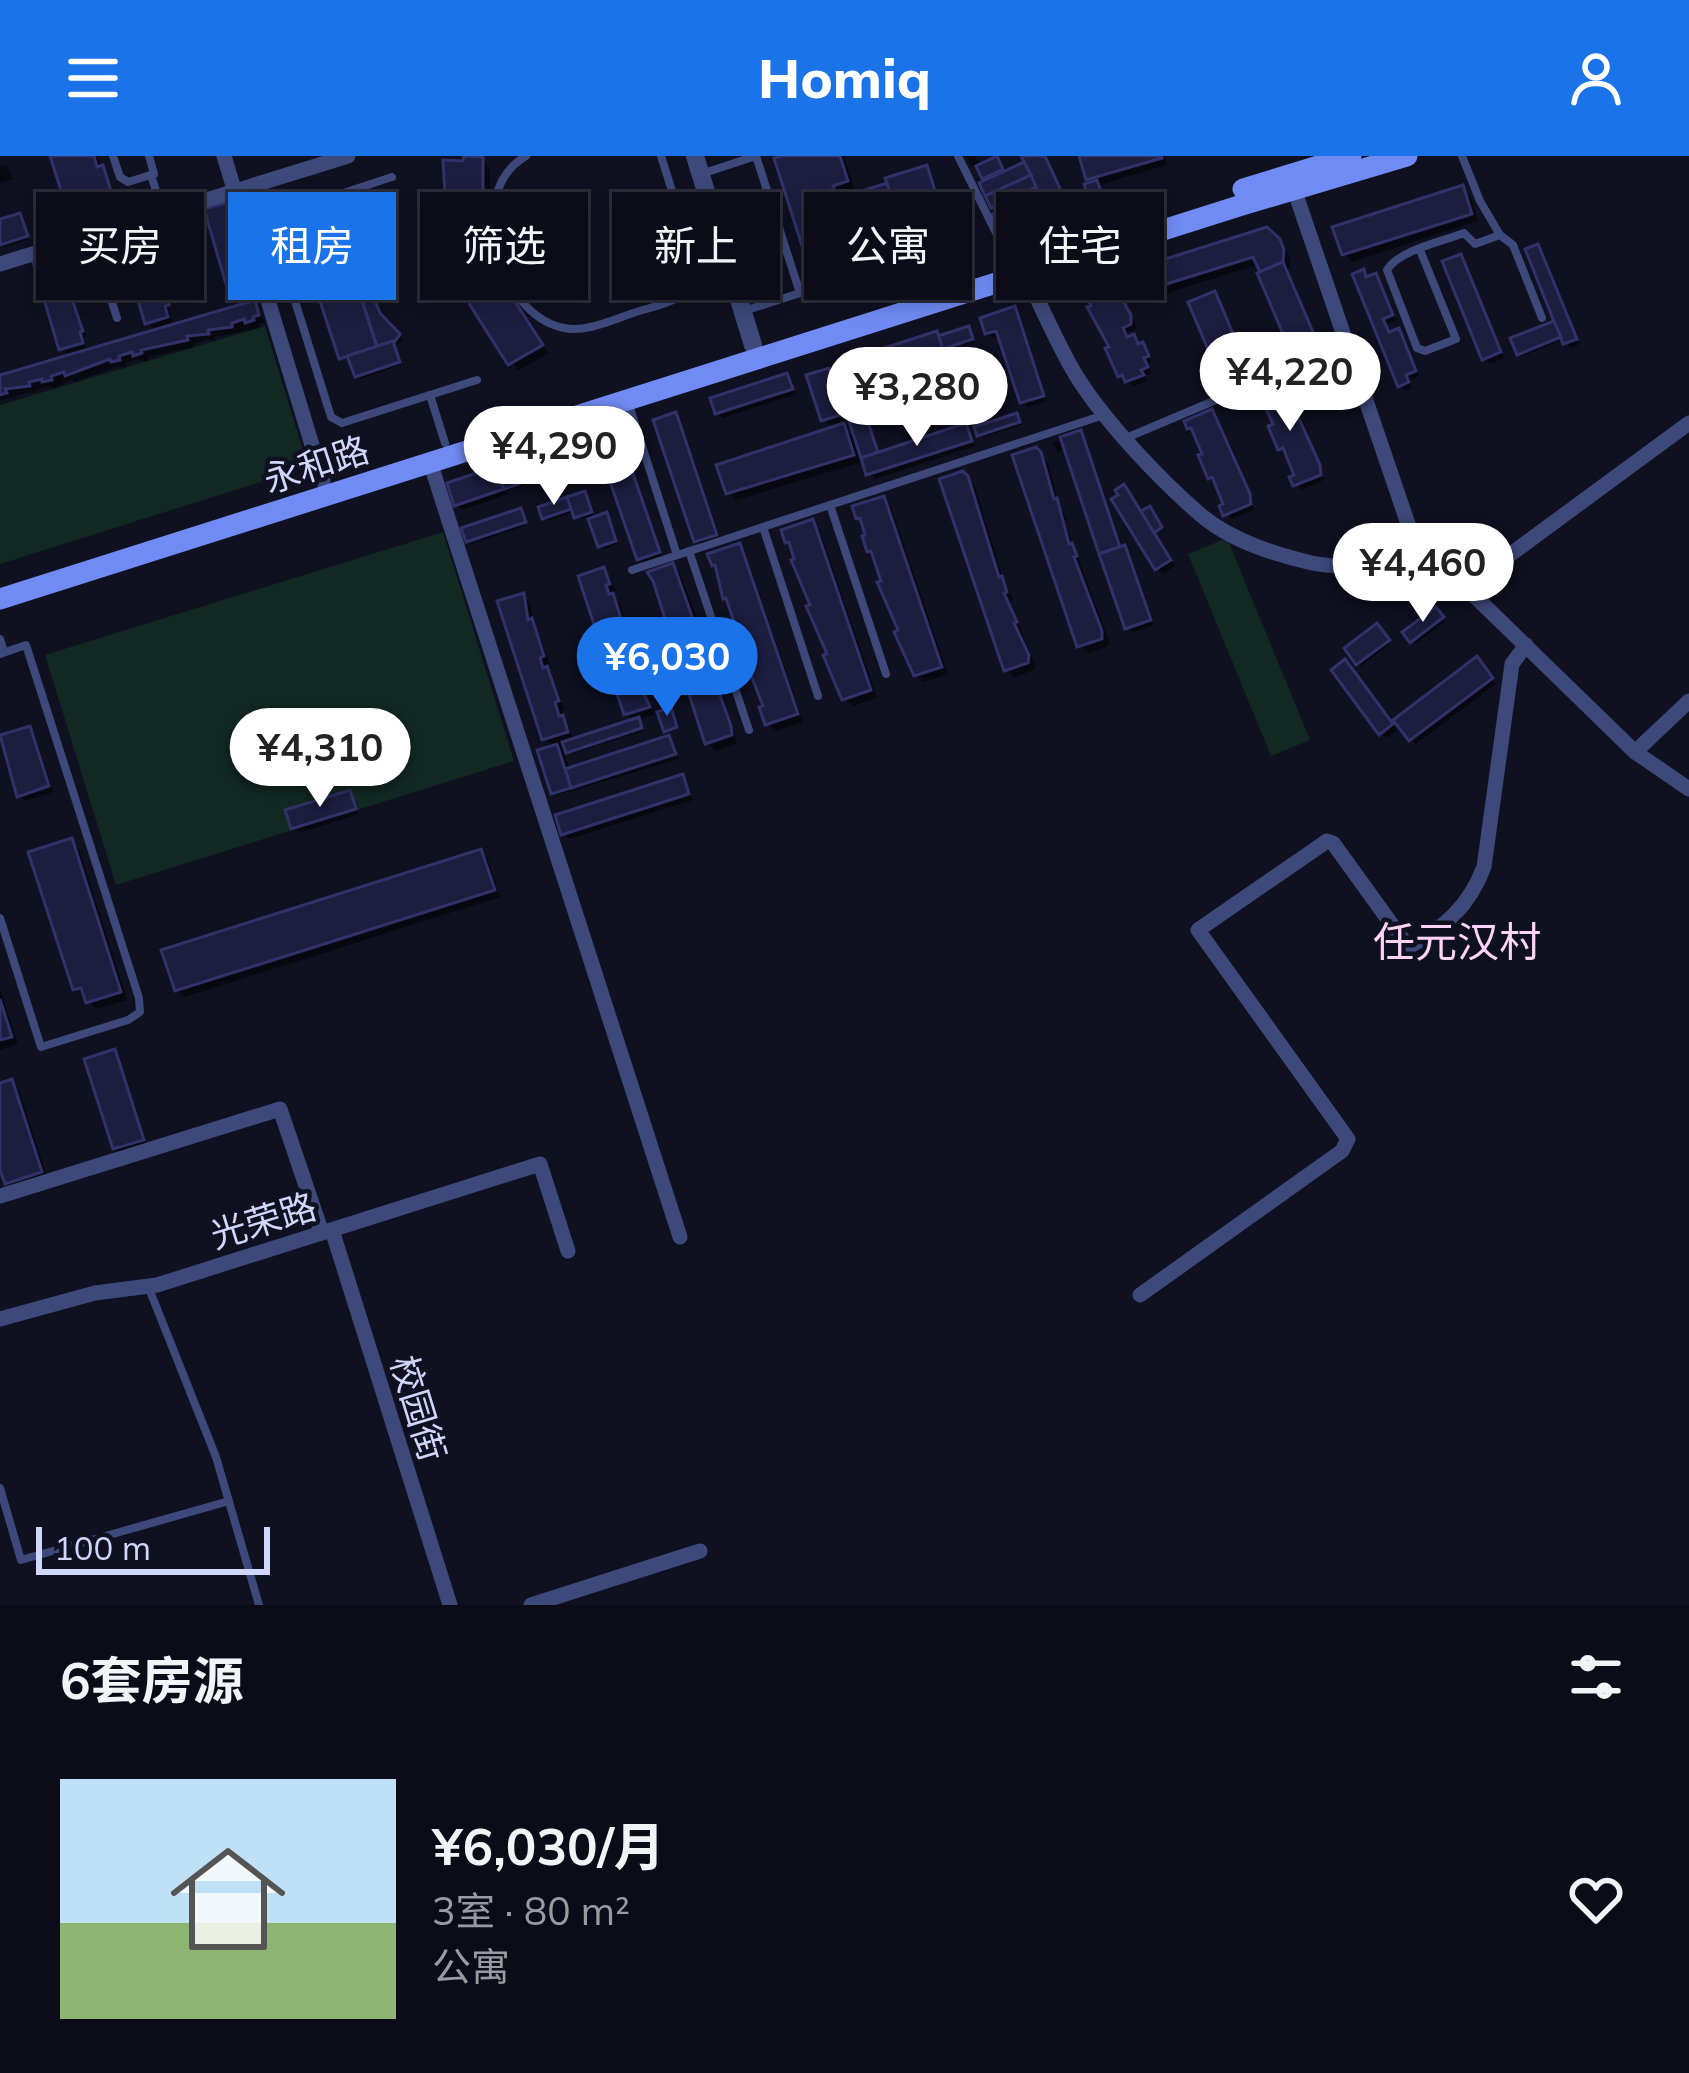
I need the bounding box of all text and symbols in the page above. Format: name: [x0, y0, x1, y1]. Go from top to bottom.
text: Homiq: [758, 44, 931, 112]
icon: menu: [60, 45, 126, 111]
icon: person: [1563, 45, 1629, 111]
chip: 买房: [36, 192, 204, 300]
chip: 租房: [228, 192, 396, 300]
chip: 筛选: [420, 192, 588, 300]
chip: 新上: [612, 192, 780, 300]
chip: 公寓: [804, 192, 972, 300]
chip: 住宅: [996, 192, 1164, 300]
pin: ¥4,220: [1192, 332, 1388, 434]
text: ¥4,220: [1227, 346, 1353, 395]
pin: ¥3,280: [819, 347, 1015, 449]
text: ¥3,280: [854, 361, 980, 410]
pin: ¥4,290: [456, 406, 652, 508]
text: ¥4,290: [491, 420, 617, 469]
street label: 永和路: [258, 426, 374, 502]
pin: ¥4,460: [1325, 523, 1521, 625]
text: ¥4,460: [1360, 537, 1486, 586]
pin: ¥6,030: [569, 617, 765, 719]
text: ¥6,030: [604, 631, 730, 680]
pin: ¥4,310: [222, 708, 418, 810]
text: ¥4,310: [257, 722, 383, 771]
district label: 任元汉村: [1373, 915, 1541, 968]
street label: 光荣路: [205, 1183, 321, 1257]
street label: 校园街: [382, 1350, 456, 1466]
scale bar: [36, 1521, 270, 1574]
text: 100 m: [54, 1527, 151, 1568]
icon: filters: [1563, 1644, 1629, 1710]
text: 6套房源: [60, 1648, 244, 1712]
text: ¥6,030/月: [432, 1814, 665, 1878]
icon: home: [156, 1827, 300, 1971]
icon: heart: [1563, 1866, 1629, 1932]
text: 3室 · 80 m²: [432, 1886, 630, 1935]
text: 公寓: [432, 1942, 510, 1991]

